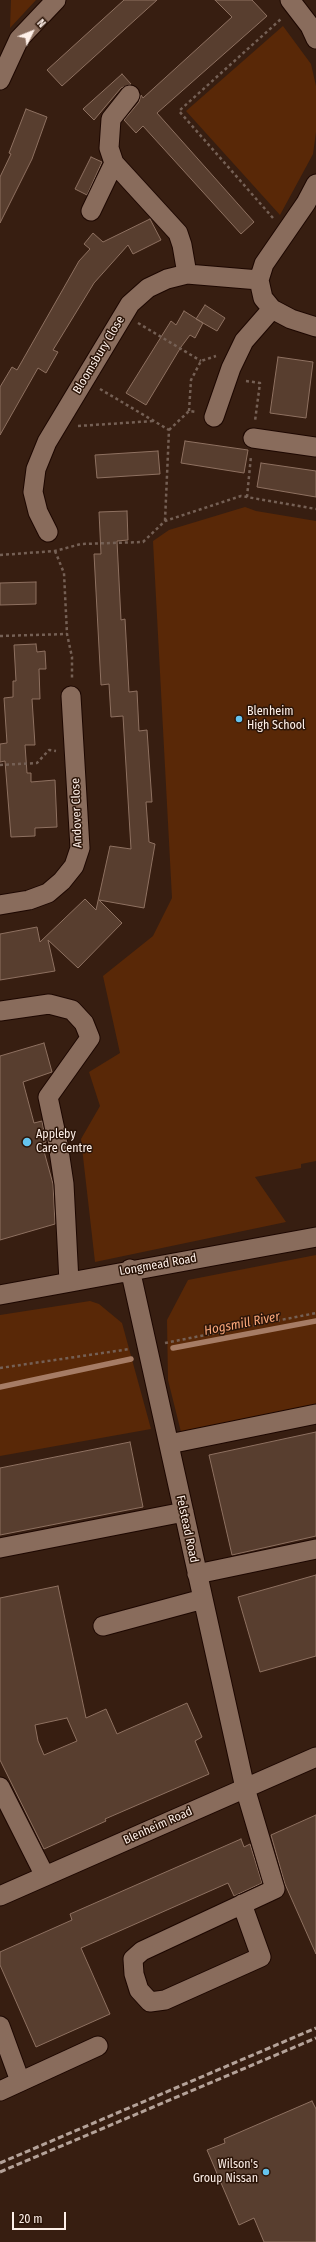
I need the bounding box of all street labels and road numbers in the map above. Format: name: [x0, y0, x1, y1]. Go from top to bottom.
street label: Bloomsbury Close: [70, 314, 128, 396]
street label: Andover Close: [69, 778, 85, 848]
street label: Longmead Road: [118, 1251, 198, 1279]
street label: Felstead Road: [173, 1494, 201, 1564]
street label: Blenheim Road: [121, 1804, 195, 1848]

